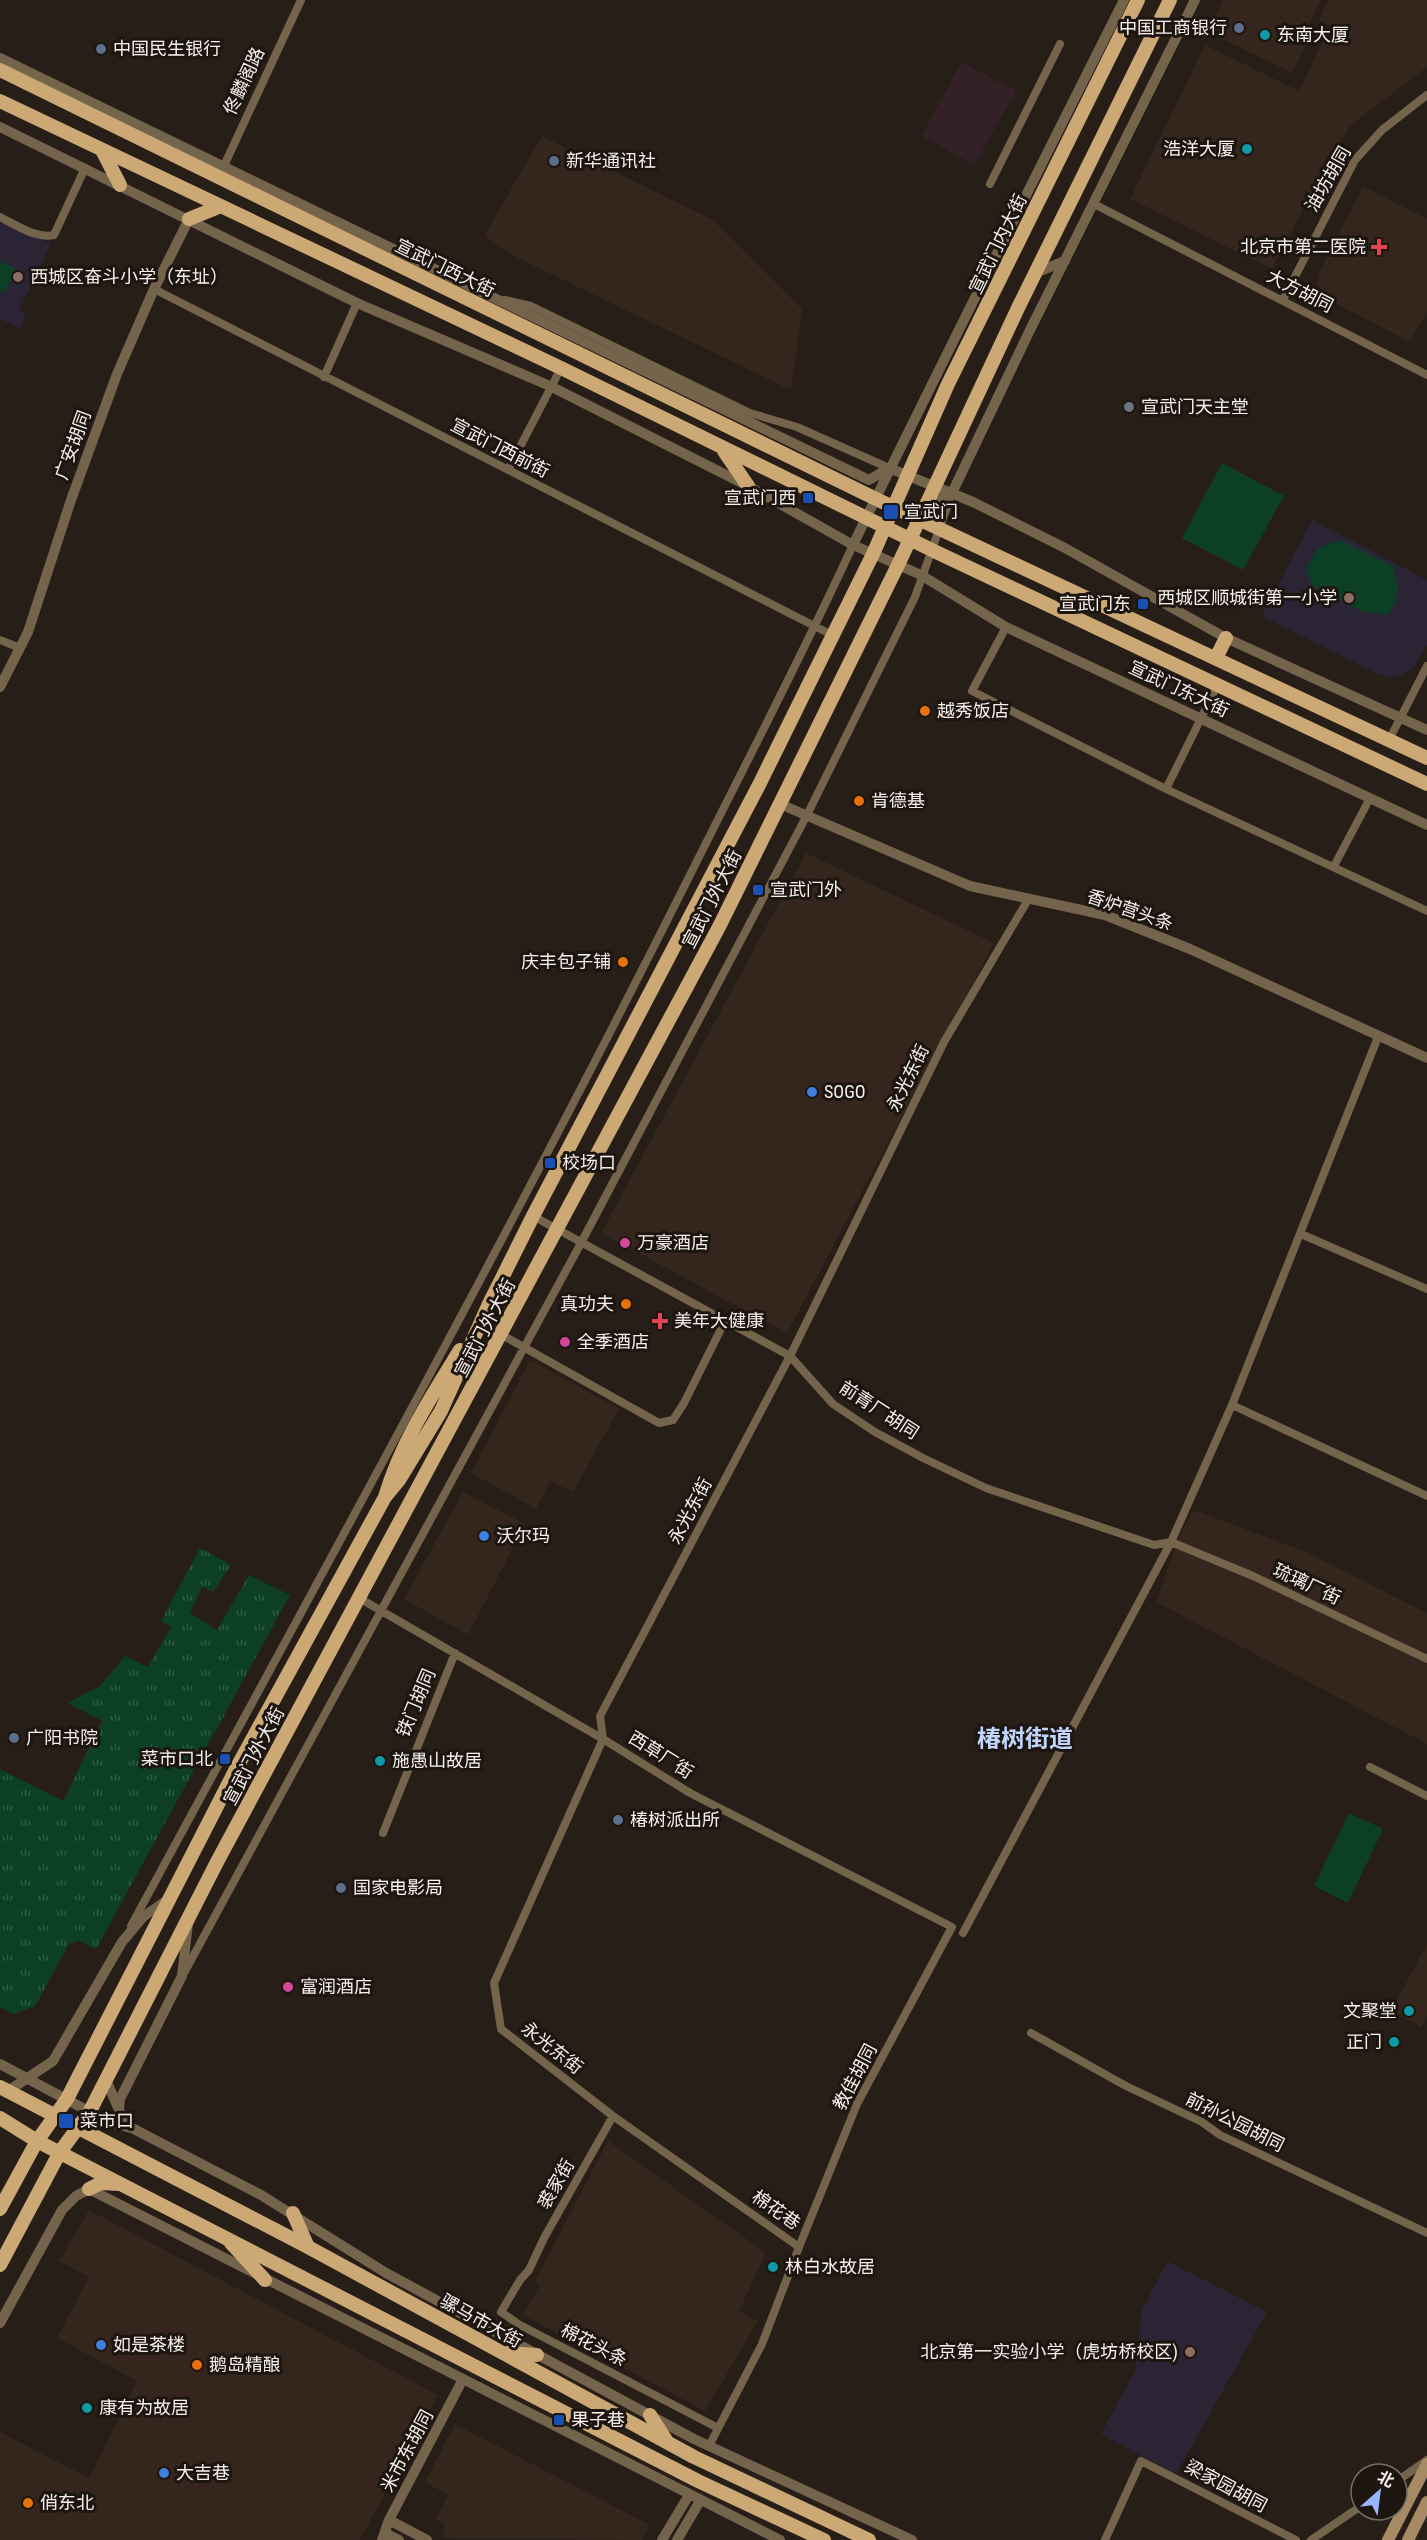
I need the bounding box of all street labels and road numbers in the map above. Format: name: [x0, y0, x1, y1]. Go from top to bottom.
street label: 佟麟阁路: [219, 44, 268, 118]
street label: 油坊胡同: [1300, 142, 1355, 215]
street label: 宣武门内大街: [964, 191, 1031, 297]
street label: 宣武门西大街: [392, 234, 498, 301]
street label: 大方胡同: [1263, 265, 1337, 316]
street label: 广安胡同: [50, 407, 95, 482]
street label: 宣武门西前街: [447, 414, 553, 481]
street label: 宣武门东大街: [1126, 656, 1233, 721]
street label: 宣武门外大街: [678, 846, 745, 952]
street label: 香炉营头条: [1084, 885, 1176, 934]
street label: 永光东街: [882, 1041, 933, 1115]
street label: 宣武门外大街: [450, 1275, 519, 1380]
street label: 前青厂胡同: [836, 1376, 923, 1443]
street label: 永光东街: [663, 1474, 716, 1547]
street label: 琉璃厂街: [1270, 1559, 1344, 1608]
street label: 铁门胡同: [392, 1666, 439, 1740]
street label: 宣武门外大街: [219, 1703, 288, 1808]
street label: 西草厂街: [625, 1727, 697, 1783]
street label: 永光东街: [517, 2017, 587, 2078]
street label: 教佳胡同: [828, 2040, 881, 2113]
street label: 前孙公园胡同: [1182, 2088, 1288, 2155]
street label: 裘家街: [533, 2155, 578, 2212]
street label: 棉花巷: [748, 2186, 804, 2234]
street label: 骡马市大街: [437, 2290, 526, 2352]
street label: 棉花头条: [557, 2319, 631, 2370]
street label: 米市东胡同: [376, 2406, 437, 2495]
street label: 梁家园胡同: [1182, 2455, 1271, 2516]

